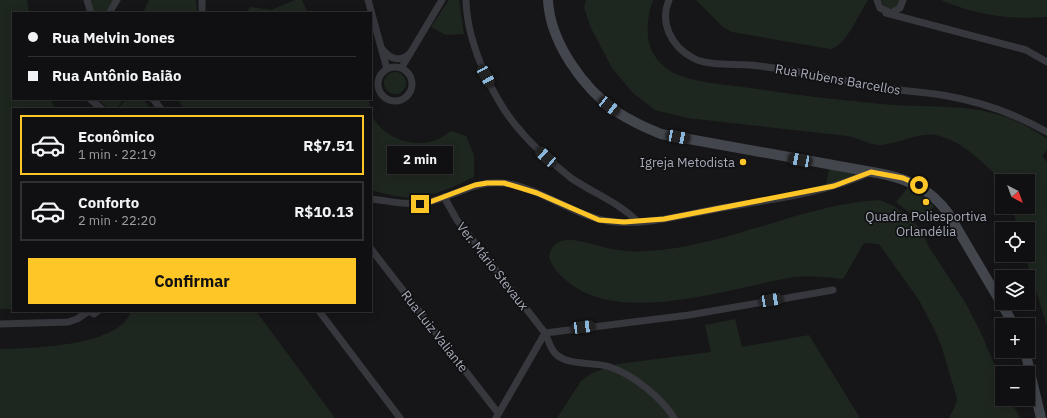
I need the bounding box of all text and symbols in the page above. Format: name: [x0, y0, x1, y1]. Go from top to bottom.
text: Rua Melvin Jones: [52, 28, 175, 47]
street label: Rua Rubens Barcellos: [774, 60, 902, 99]
car: [475, 63, 497, 89]
text: Rua Antônio Baião: [52, 66, 182, 85]
car: [596, 94, 622, 118]
icon: car: [30, 127, 66, 163]
text: Econômico: [78, 127, 154, 146]
car: [665, 129, 691, 145]
text: R$7.51: [303, 136, 354, 155]
car: [533, 145, 559, 169]
text: 1 min · 22:19: [78, 146, 156, 163]
callout: 2 min: [387, 146, 453, 174]
text: 2 min: [403, 151, 437, 168]
car: [787, 152, 813, 168]
place label: Igreja Metodista: [640, 154, 735, 171]
marker: Igreja Metodista: [738, 157, 748, 167]
north arrow: [995, 174, 1035, 214]
map controls: [995, 174, 1035, 406]
route start: [910, 176, 928, 194]
icon: car: [30, 193, 66, 229]
text: Conforto: [78, 193, 139, 212]
route end: [411, 195, 429, 213]
marker: Quadra Poliesportiva Orlandélia: [921, 197, 931, 207]
text: R$10.13: [294, 202, 354, 221]
place label: Quadra Poliesportiva Orlandélia: [865, 208, 987, 240]
text: 2 min · 22:20: [78, 212, 156, 229]
street label: Ver. Mário Stevaux: [453, 219, 533, 314]
button: locate: [995, 222, 1035, 262]
button: Confirmar: [28, 258, 356, 304]
button: layers: [995, 270, 1035, 310]
street label: Rua Luiz Valiante: [397, 287, 472, 376]
car: [758, 292, 784, 308]
button: +: [995, 318, 1035, 358]
car: [570, 320, 596, 334]
button: −: [995, 366, 1035, 406]

